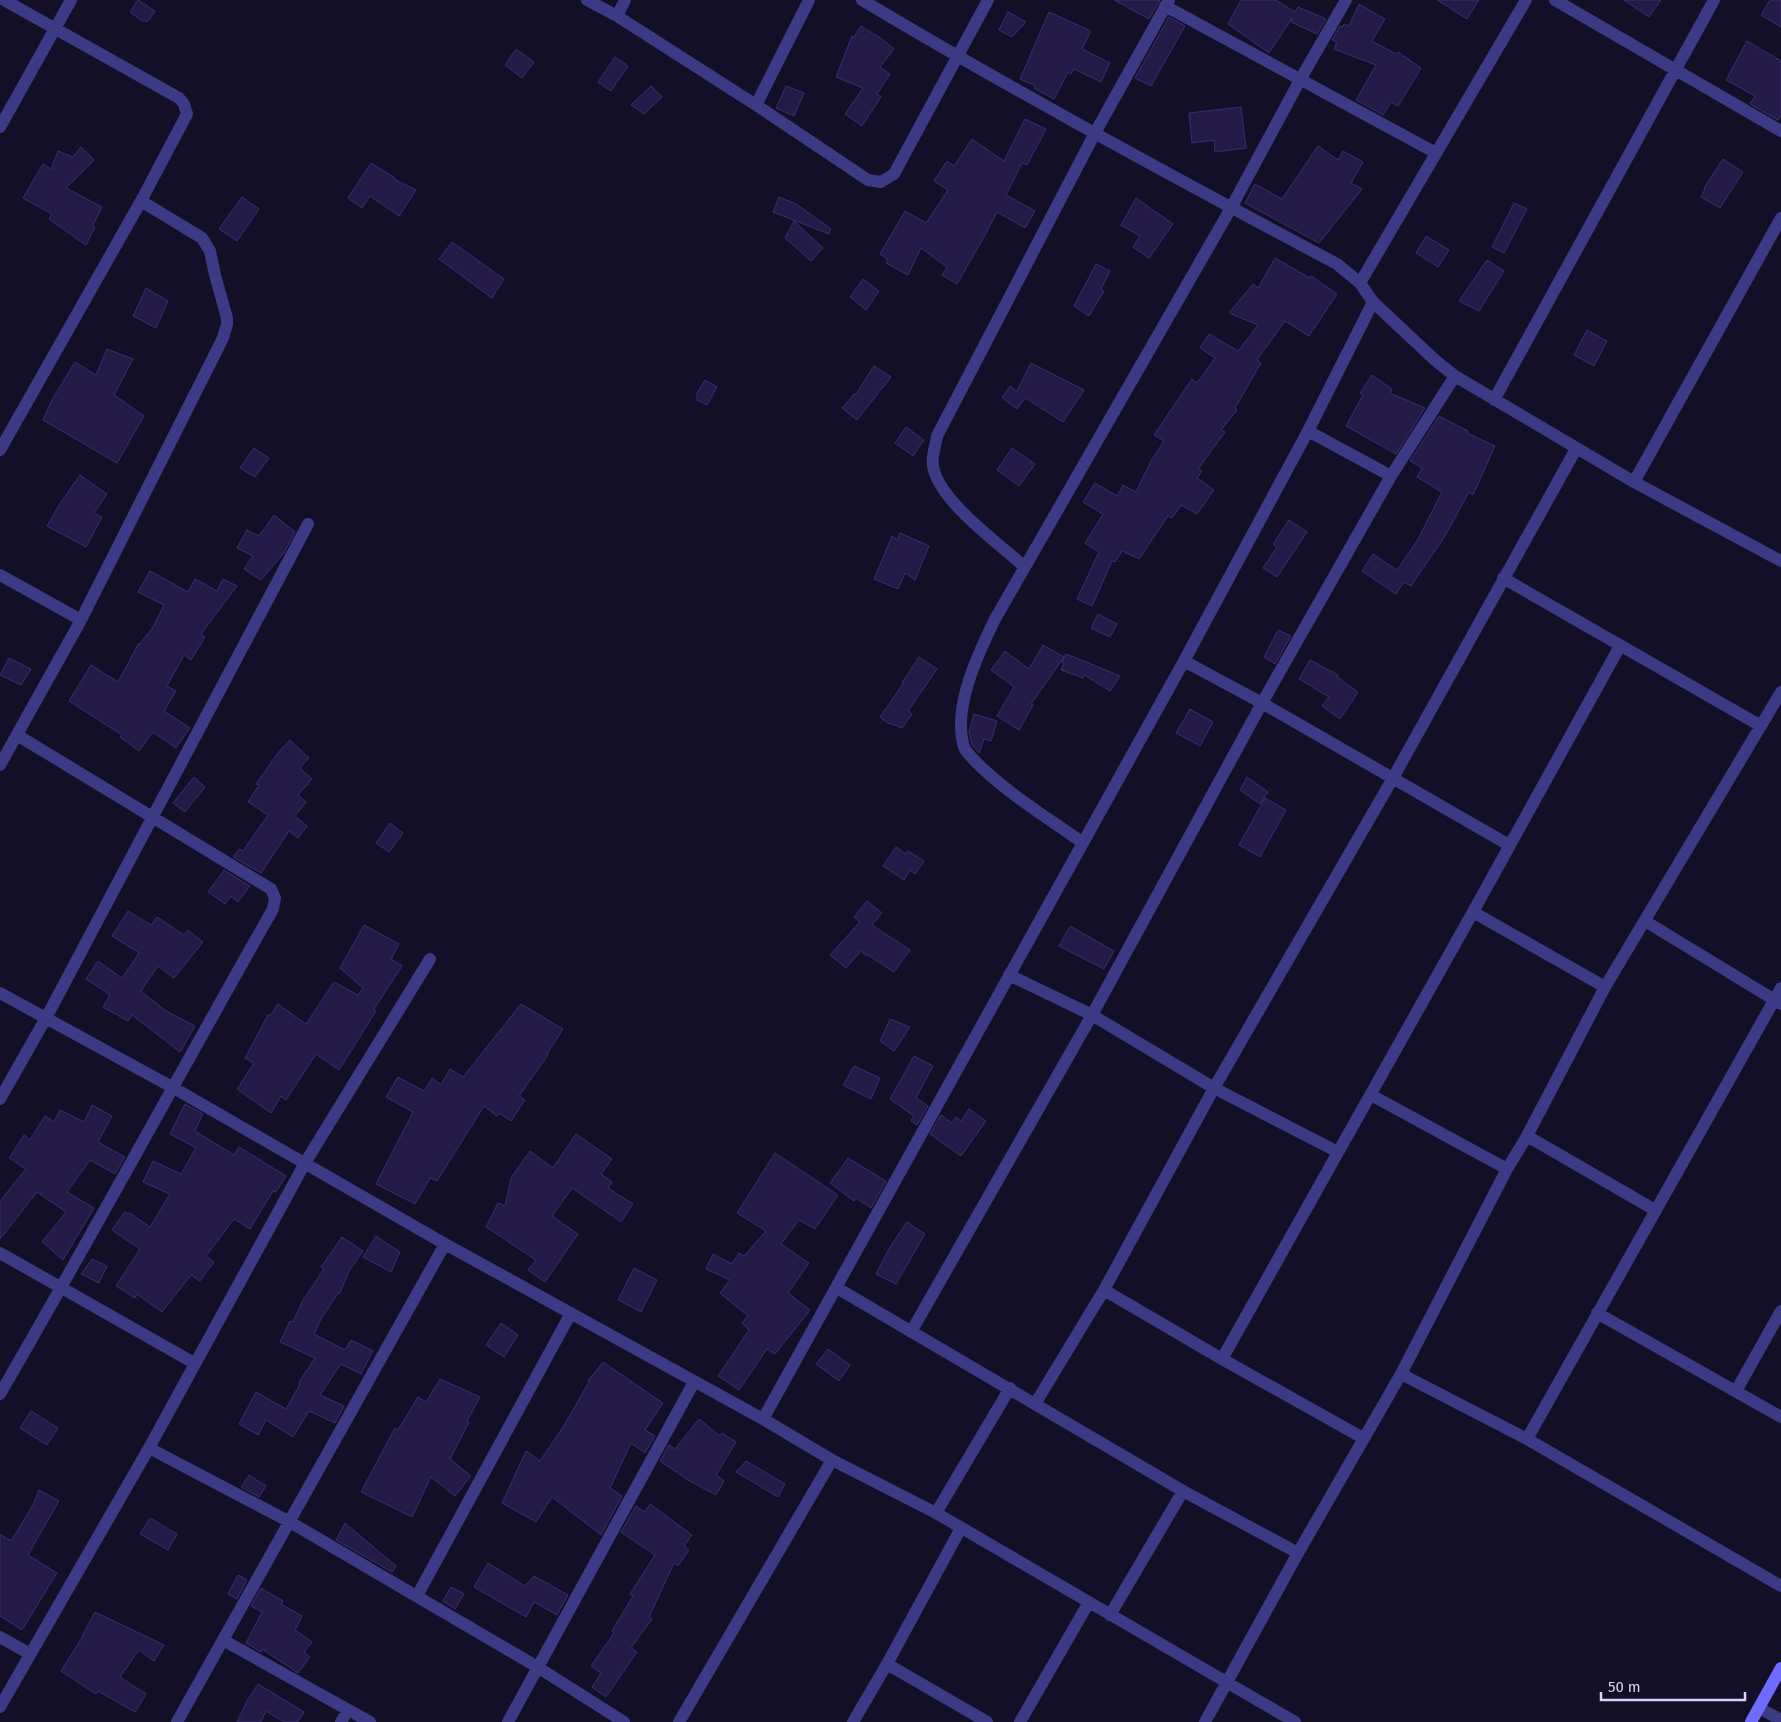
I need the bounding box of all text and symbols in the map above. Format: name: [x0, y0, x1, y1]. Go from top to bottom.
scale bar: [1601, 1670, 1745, 1702]
text: 50 m: [1608, 1678, 1641, 1696]

